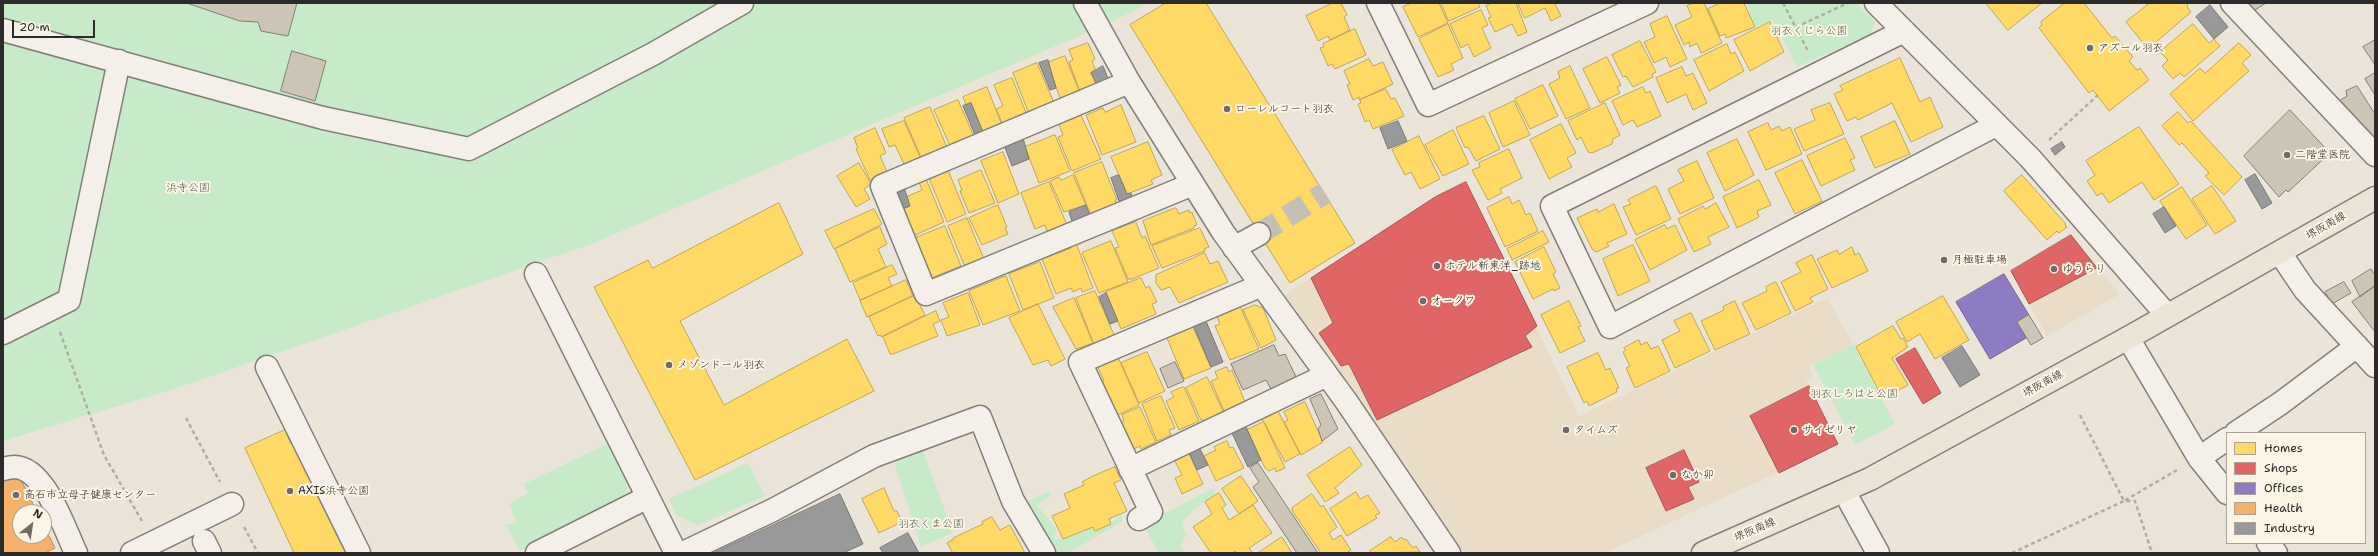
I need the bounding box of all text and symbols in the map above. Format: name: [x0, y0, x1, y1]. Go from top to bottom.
scale bar: [14, 12, 97, 38]
text: 20 m: [19, 19, 50, 35]
park label: 羽衣くじら公園: [1771, 24, 1847, 38]
place label: アズール羽衣: [2098, 41, 2164, 55]
marker: アズール羽衣: [2085, 43, 2095, 53]
place label: ローレルコート羽衣: [1235, 102, 1334, 116]
marker: ローレルコート羽衣: [1222, 104, 1232, 114]
place label: 二階堂医院: [2295, 148, 2350, 162]
marker: 二階堂医院: [2282, 150, 2292, 160]
park label: 浜寺公園: [166, 181, 210, 195]
street label: 堺阪南線: [2304, 209, 2348, 243]
place label: 月極駐車場: [1952, 253, 2007, 267]
marker: 月極駐車場: [1939, 255, 1949, 265]
place label: ホテル新東洋_跡地: [1445, 259, 1541, 273]
marker: ホテル新東洋_跡地: [1432, 261, 1442, 271]
place label: ゆうらり: [2062, 262, 2106, 276]
marker: ゆうらり: [2049, 264, 2059, 274]
place label: オークワ: [1431, 294, 1475, 308]
marker: オークワ: [1418, 296, 1428, 306]
place label: メゾンドール羽衣: [677, 358, 765, 372]
marker: メゾンドール羽衣: [664, 360, 674, 370]
street label: 堺阪南線: [2021, 368, 2065, 400]
park label: 羽衣しろはと公園: [1810, 387, 1898, 401]
place label: タイムズ: [1574, 423, 1618, 437]
place label: サイゼリヤ: [1802, 423, 1857, 437]
marker: タイムズ: [1561, 425, 1571, 435]
marker: サイゼリヤ: [1789, 425, 1799, 435]
legend: [2226, 432, 2366, 544]
text: Homes: [2264, 440, 2303, 456]
text: Shops: [2264, 460, 2298, 476]
place label: なか卯: [1681, 468, 1714, 482]
marker: なか卯: [1668, 470, 1678, 480]
text: Offices: [2264, 480, 2304, 496]
place label: AXIS浜寺公園: [298, 484, 369, 498]
marker: AXIS浜寺公園: [285, 486, 295, 496]
place label: 高石市立母子健康センター: [24, 488, 156, 502]
marker: 高石市立母子健康センター: [11, 490, 21, 500]
text: Health: [2264, 500, 2303, 516]
north arrow: [12, 504, 52, 544]
text: N: [30, 505, 45, 523]
street label: 堺阪南線: [1732, 515, 1778, 545]
park label: 羽衣くま公園: [898, 517, 964, 531]
text: Industry: [2264, 520, 2315, 536]

